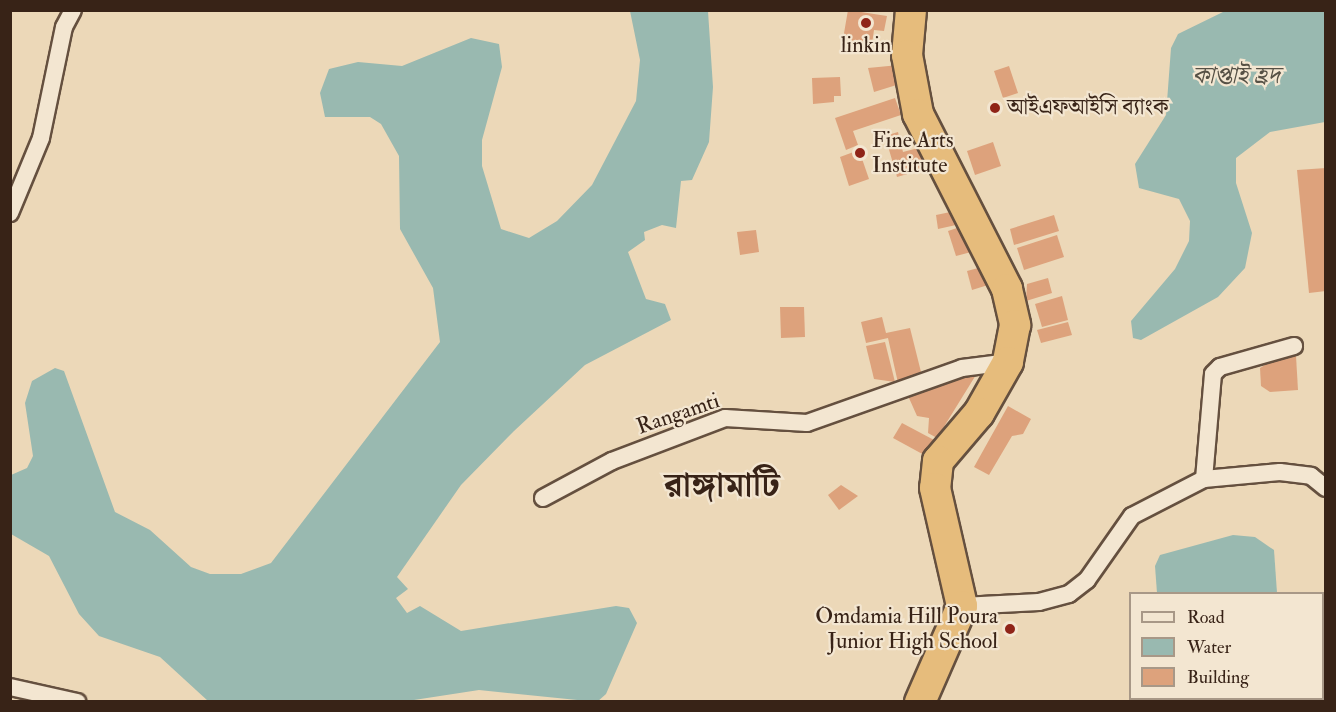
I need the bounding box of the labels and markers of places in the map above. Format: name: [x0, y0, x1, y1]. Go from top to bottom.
marker: linkin: [859, 16, 873, 30]
place label: linkin: [841, 33, 891, 59]
place label: আইএফআইসি ব্যাংক: [1007, 95, 1168, 121]
marker: আইএফআইসি ব্যাংক: [988, 101, 1002, 115]
place label: Fine Arts Institute: [872, 127, 953, 178]
marker: Fine Arts Institute: [853, 146, 867, 160]
place label: Omdamia Hill Poura Junior High School: [815, 603, 998, 654]
marker: Omdamia Hill Poura Junior High School: [1003, 622, 1017, 636]

